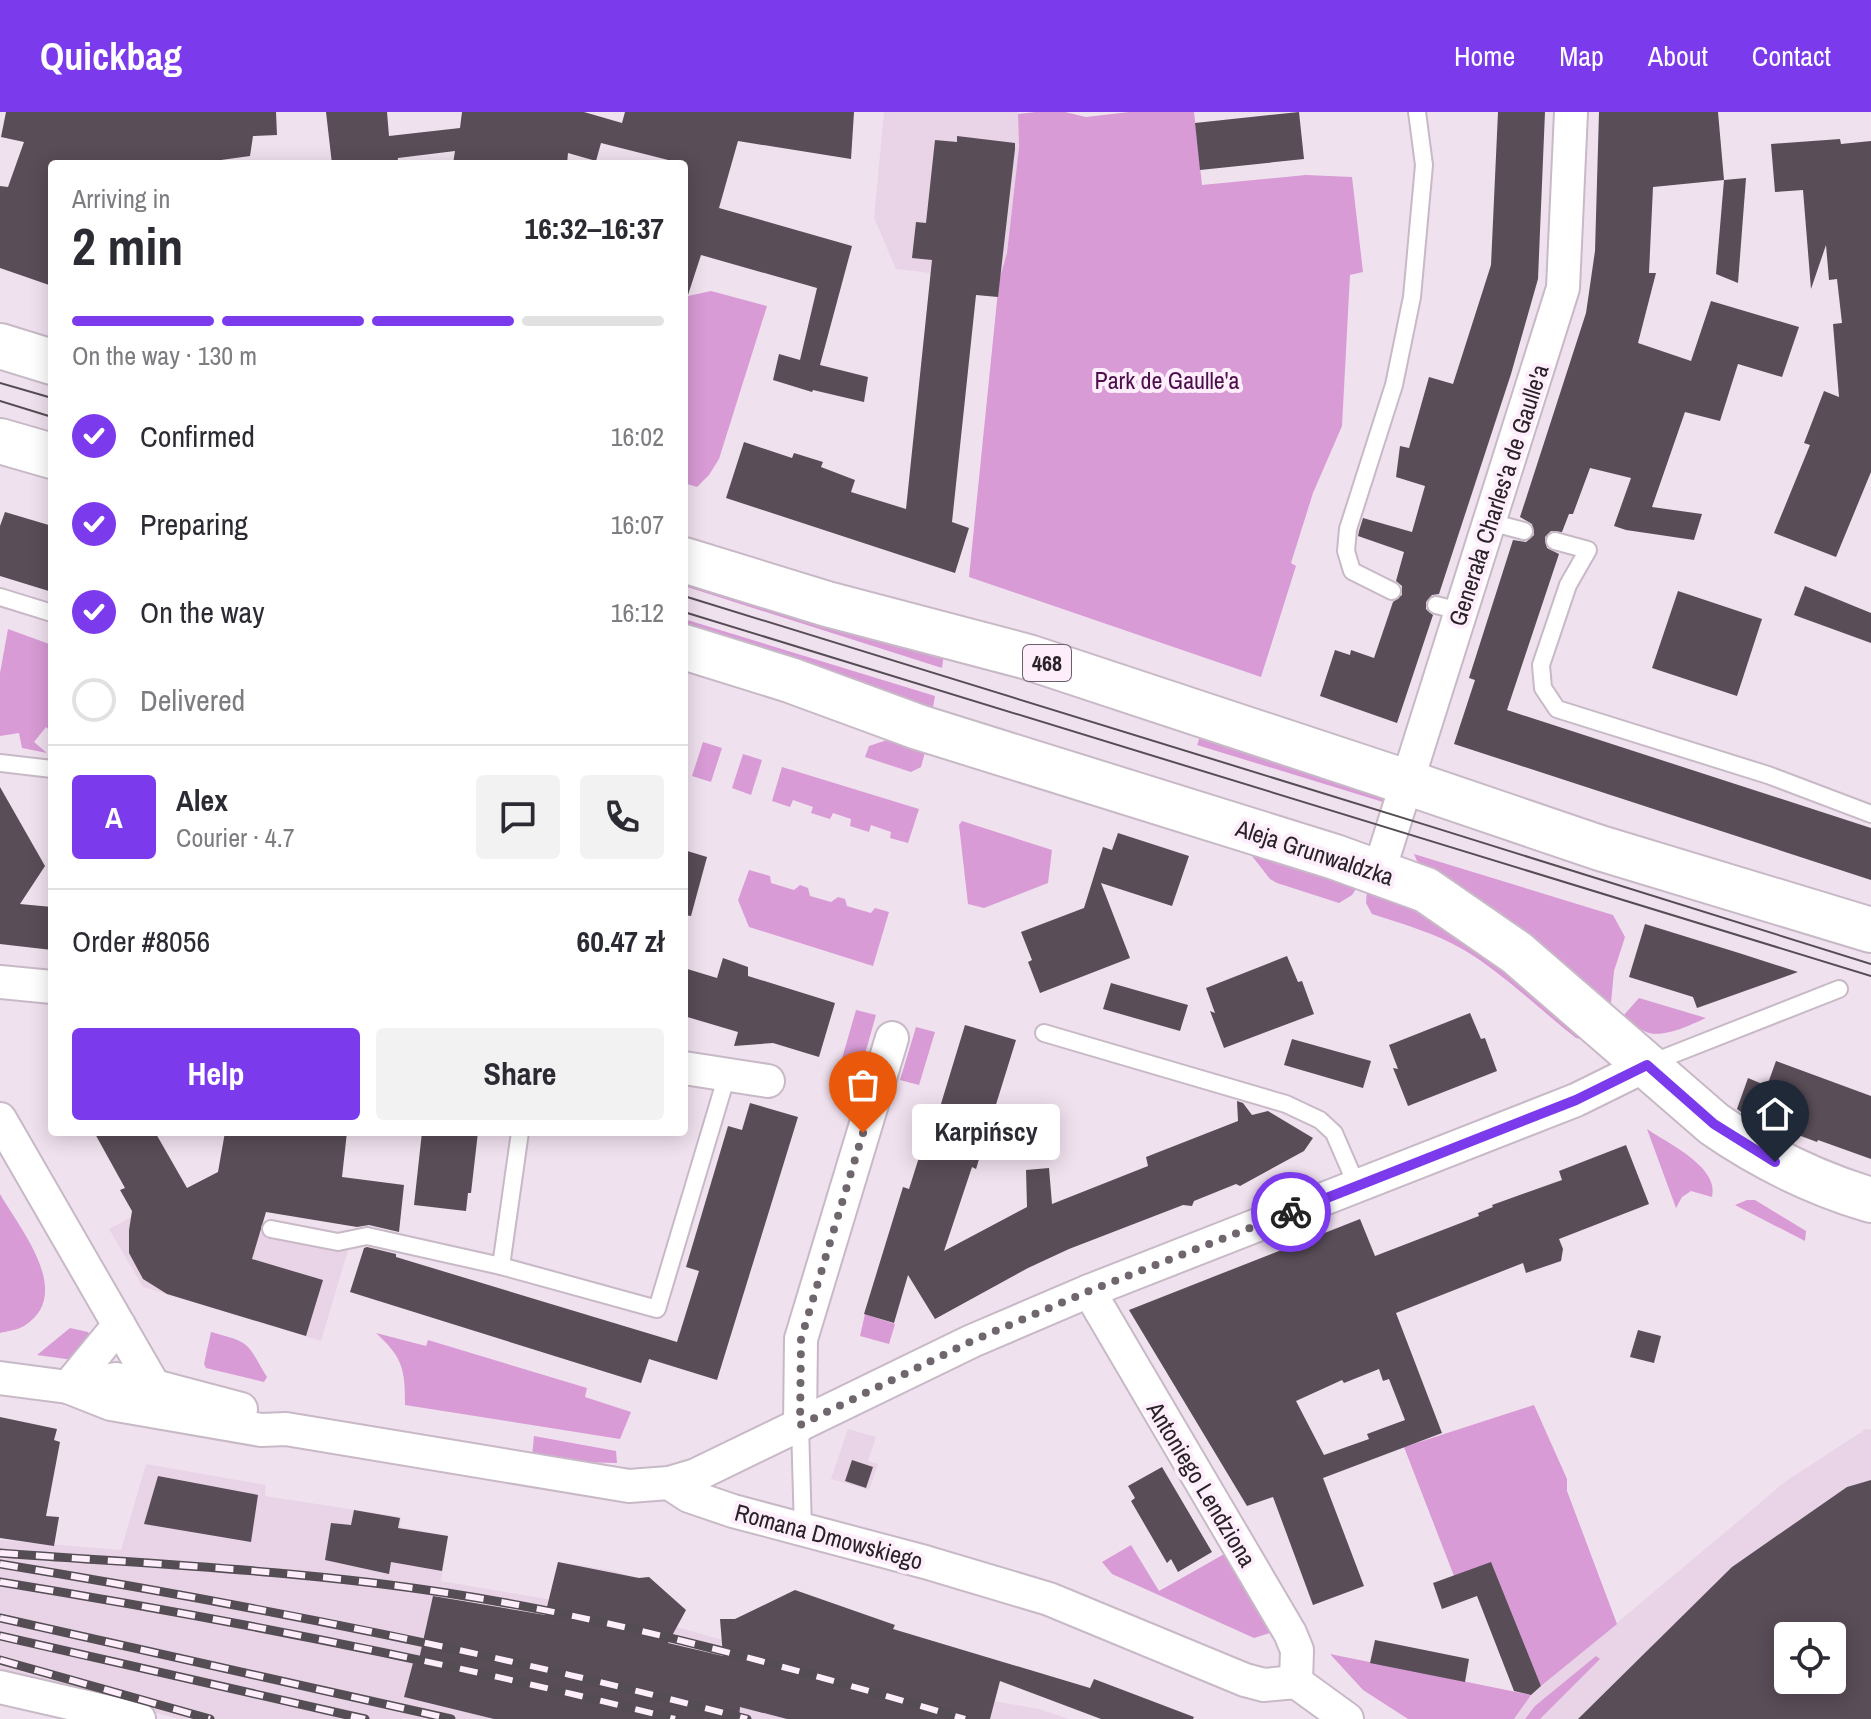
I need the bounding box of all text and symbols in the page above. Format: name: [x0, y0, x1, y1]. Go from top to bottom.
text: Quickbag: [40, 31, 182, 82]
text: Home: [1454, 37, 1515, 75]
text: Map: [1559, 37, 1604, 75]
text: About: [1648, 37, 1708, 75]
text: Contact: [1752, 37, 1831, 75]
text: Arriving in: [72, 181, 170, 216]
text: 16:32–16:37: [525, 208, 664, 248]
text: 2 min: [72, 211, 183, 281]
text: On the way · 130 m: [72, 338, 257, 373]
street label: Generała Charles'a de Gaulle'a: [1441, 360, 1555, 630]
park label: Park de Gaulle'a: [1095, 364, 1239, 396]
icon: check: [72, 414, 116, 458]
text: Confirmed: [140, 416, 255, 456]
text: 16:02: [611, 419, 664, 454]
icon: check: [72, 502, 116, 546]
text: Preparing: [140, 504, 248, 544]
text: 16:07: [611, 507, 664, 542]
icon: check: [72, 590, 116, 634]
text: On the way: [140, 592, 264, 632]
text: 16:12: [611, 595, 664, 630]
road number: 468: [1023, 645, 1071, 681]
text: Delivered: [140, 680, 245, 720]
button: chat: [476, 775, 560, 859]
button: phone: [580, 775, 664, 859]
text: Alex: [176, 780, 228, 820]
text: A: [105, 797, 123, 837]
street label: Aleja Grunwaldzka: [1231, 811, 1398, 893]
text: Courier · 4.7: [176, 820, 295, 855]
text: Order #8056: [72, 921, 210, 961]
text: 60.47 zł: [576, 921, 664, 961]
button: Help: [72, 1028, 360, 1120]
button: Share: [376, 1028, 664, 1120]
pin: [829, 1051, 897, 1133]
icon: bag: [841, 1063, 885, 1107]
pin: [1741, 1080, 1809, 1162]
icon: home: [1753, 1092, 1797, 1136]
callout: Karpińscy: [911, 1105, 1059, 1161]
text: Karpińscy: [934, 1114, 1038, 1149]
courier: [1251, 1172, 1331, 1252]
icon: bike: [1269, 1190, 1313, 1234]
street label: Antoniego Lendziona: [1140, 1395, 1264, 1572]
street label: Romana Dmowskiego: [731, 1495, 927, 1577]
map controls: [1774, 1622, 1846, 1694]
button: locate: [1774, 1622, 1846, 1694]

